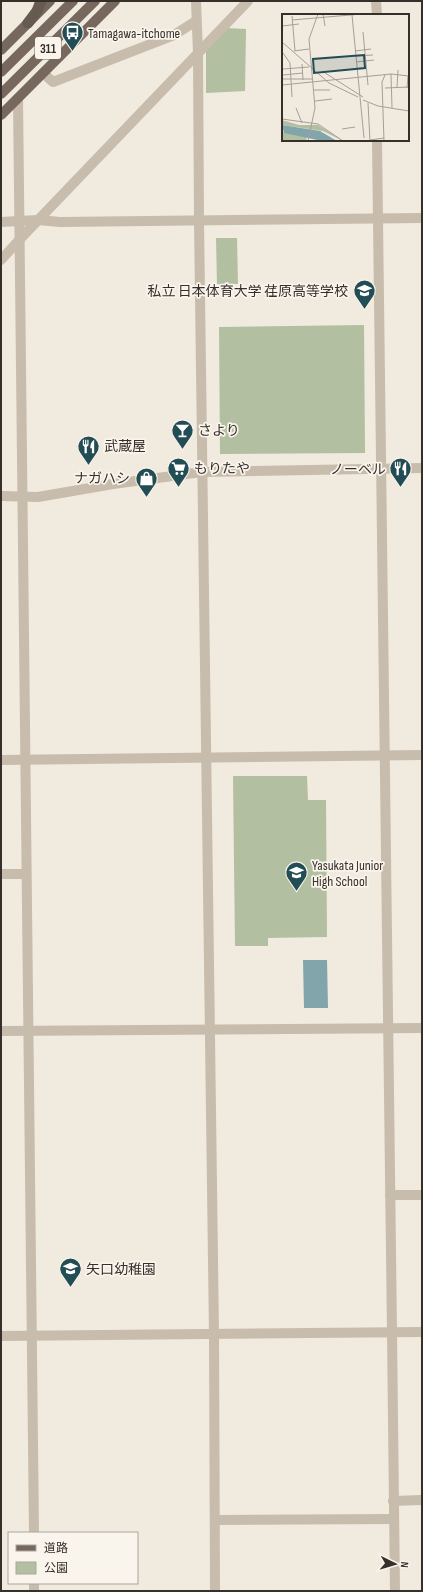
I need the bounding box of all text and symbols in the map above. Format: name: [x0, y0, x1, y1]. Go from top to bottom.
inset map: [282, 14, 409, 141]
bus stop icon: Tamagawa-itchome: [60, 20, 86, 53]
place label: Tamagawa-itchome: [88, 25, 180, 42]
road number: 311: [35, 37, 61, 59]
school or university icon: 私立 日本体育大学 荏原高等学校: [351, 278, 377, 311]
place label: 私立 日本体育大学 荏原高等学校: [148, 283, 348, 300]
bar icon: さより: [169, 417, 195, 450]
place label: さより: [198, 422, 240, 439]
restaurant icon: 武蔵屋: [76, 433, 102, 466]
place label: 武蔵屋: [104, 438, 146, 455]
supermarket icon: もりたや: [165, 455, 191, 488]
restaurant icon: ノーベル: [388, 456, 414, 489]
place label: もりたや: [194, 460, 250, 477]
place label: ノーベル: [330, 461, 386, 478]
shop icon: ナガハシ: [133, 465, 159, 498]
place label: ナガハシ: [74, 470, 130, 487]
place label: Yasukata Junior High School: [312, 857, 383, 890]
school or university icon: Yasukata Junior High School: [284, 860, 310, 893]
school or university icon: 矢口幼稚園: [58, 1256, 84, 1289]
place label: 矢口幼稚園: [86, 1261, 156, 1278]
legend: [8, 1532, 138, 1584]
text: 道路: [44, 1541, 68, 1556]
north arrow: [375, 1544, 415, 1584]
text: 公園: [44, 1561, 68, 1576]
text: N: [398, 1561, 411, 1568]

